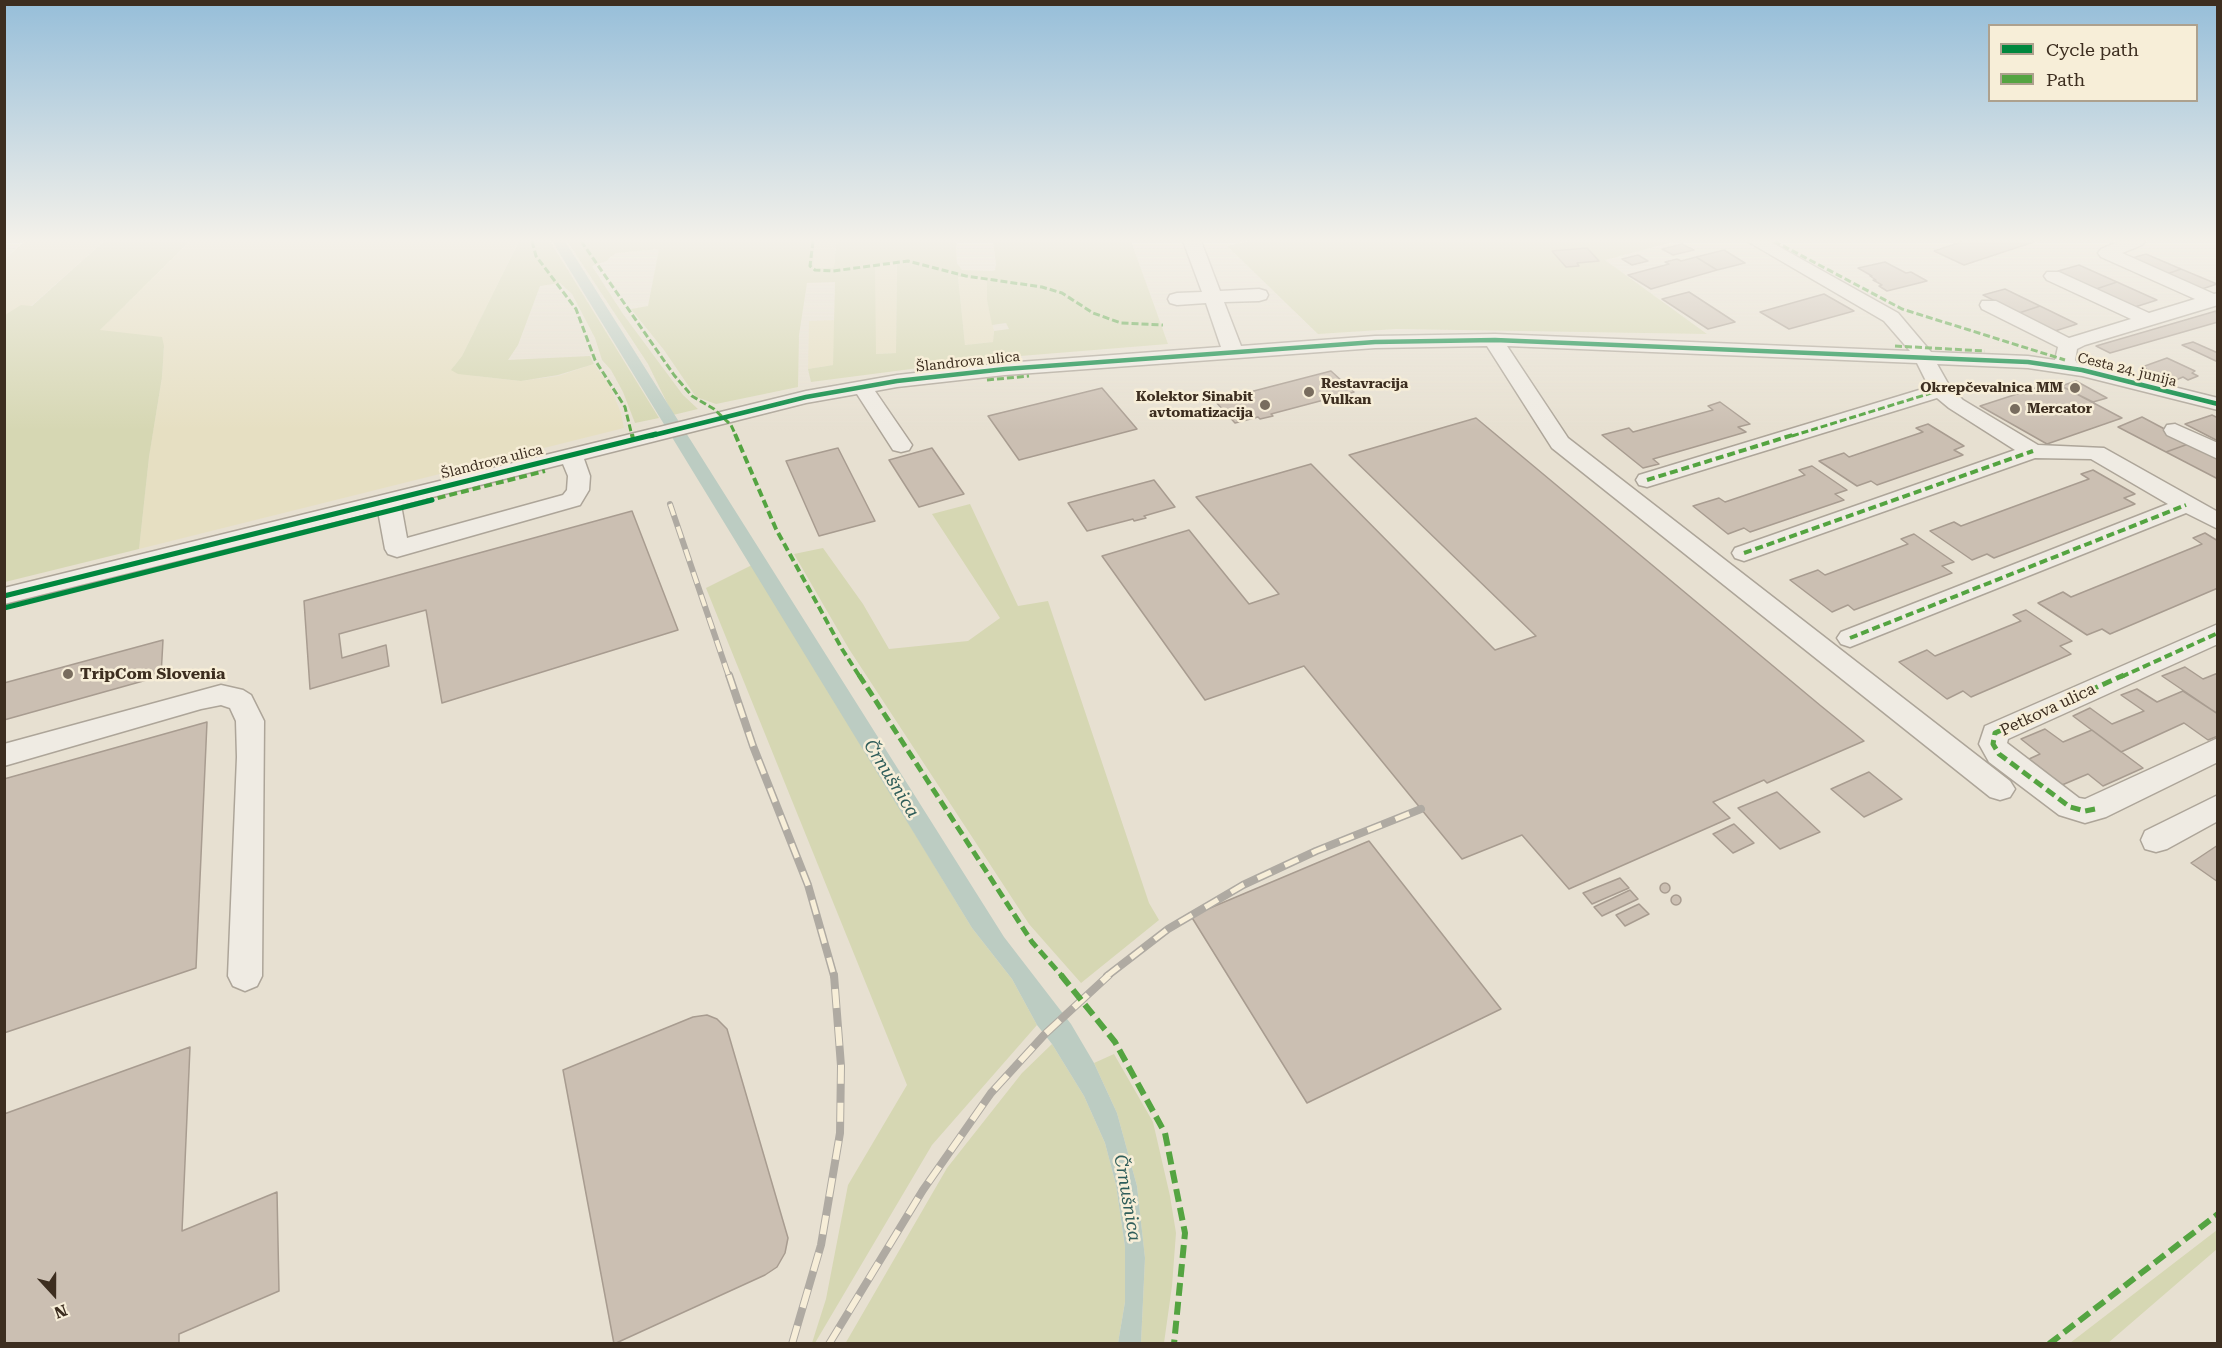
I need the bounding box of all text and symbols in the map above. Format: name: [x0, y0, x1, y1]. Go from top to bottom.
legend: [1988, 24, 2198, 102]
text: Cycle path: [2046, 39, 2139, 60]
text: Path: [2046, 69, 2085, 90]
street label: Šlandrova ulica: [915, 348, 1021, 376]
street label: Cesta 24. junija: [2076, 350, 2178, 390]
place label: Restavracija Vulkan: [1321, 376, 1408, 408]
place label: Okrepčevalnica MM: [1920, 380, 2063, 396]
marker: Okrepčevalnica MM: [2068, 381, 2082, 395]
marker: Restavracija Vulkan: [1302, 385, 1316, 399]
place label: Kolektor Sinabit avtomatizacija: [1136, 389, 1253, 422]
marker: Kolektor Sinabit avtomatizacija: [1258, 398, 1272, 412]
place label: Mercator: [2027, 401, 2092, 417]
marker: Mercator: [2008, 402, 2022, 416]
street label: Šlandrova ulica: [439, 441, 545, 483]
place label: TripCom Slovenia: [80, 664, 225, 684]
marker: TripCom Slovenia: [61, 667, 75, 681]
street label: Petkova ulica: [1997, 679, 2099, 741]
water label: Črnušnica: [859, 736, 923, 822]
water label: Črnušnica: [1109, 1153, 1145, 1243]
north arrow: [24, 1264, 84, 1324]
text: N: [51, 1300, 70, 1322]

